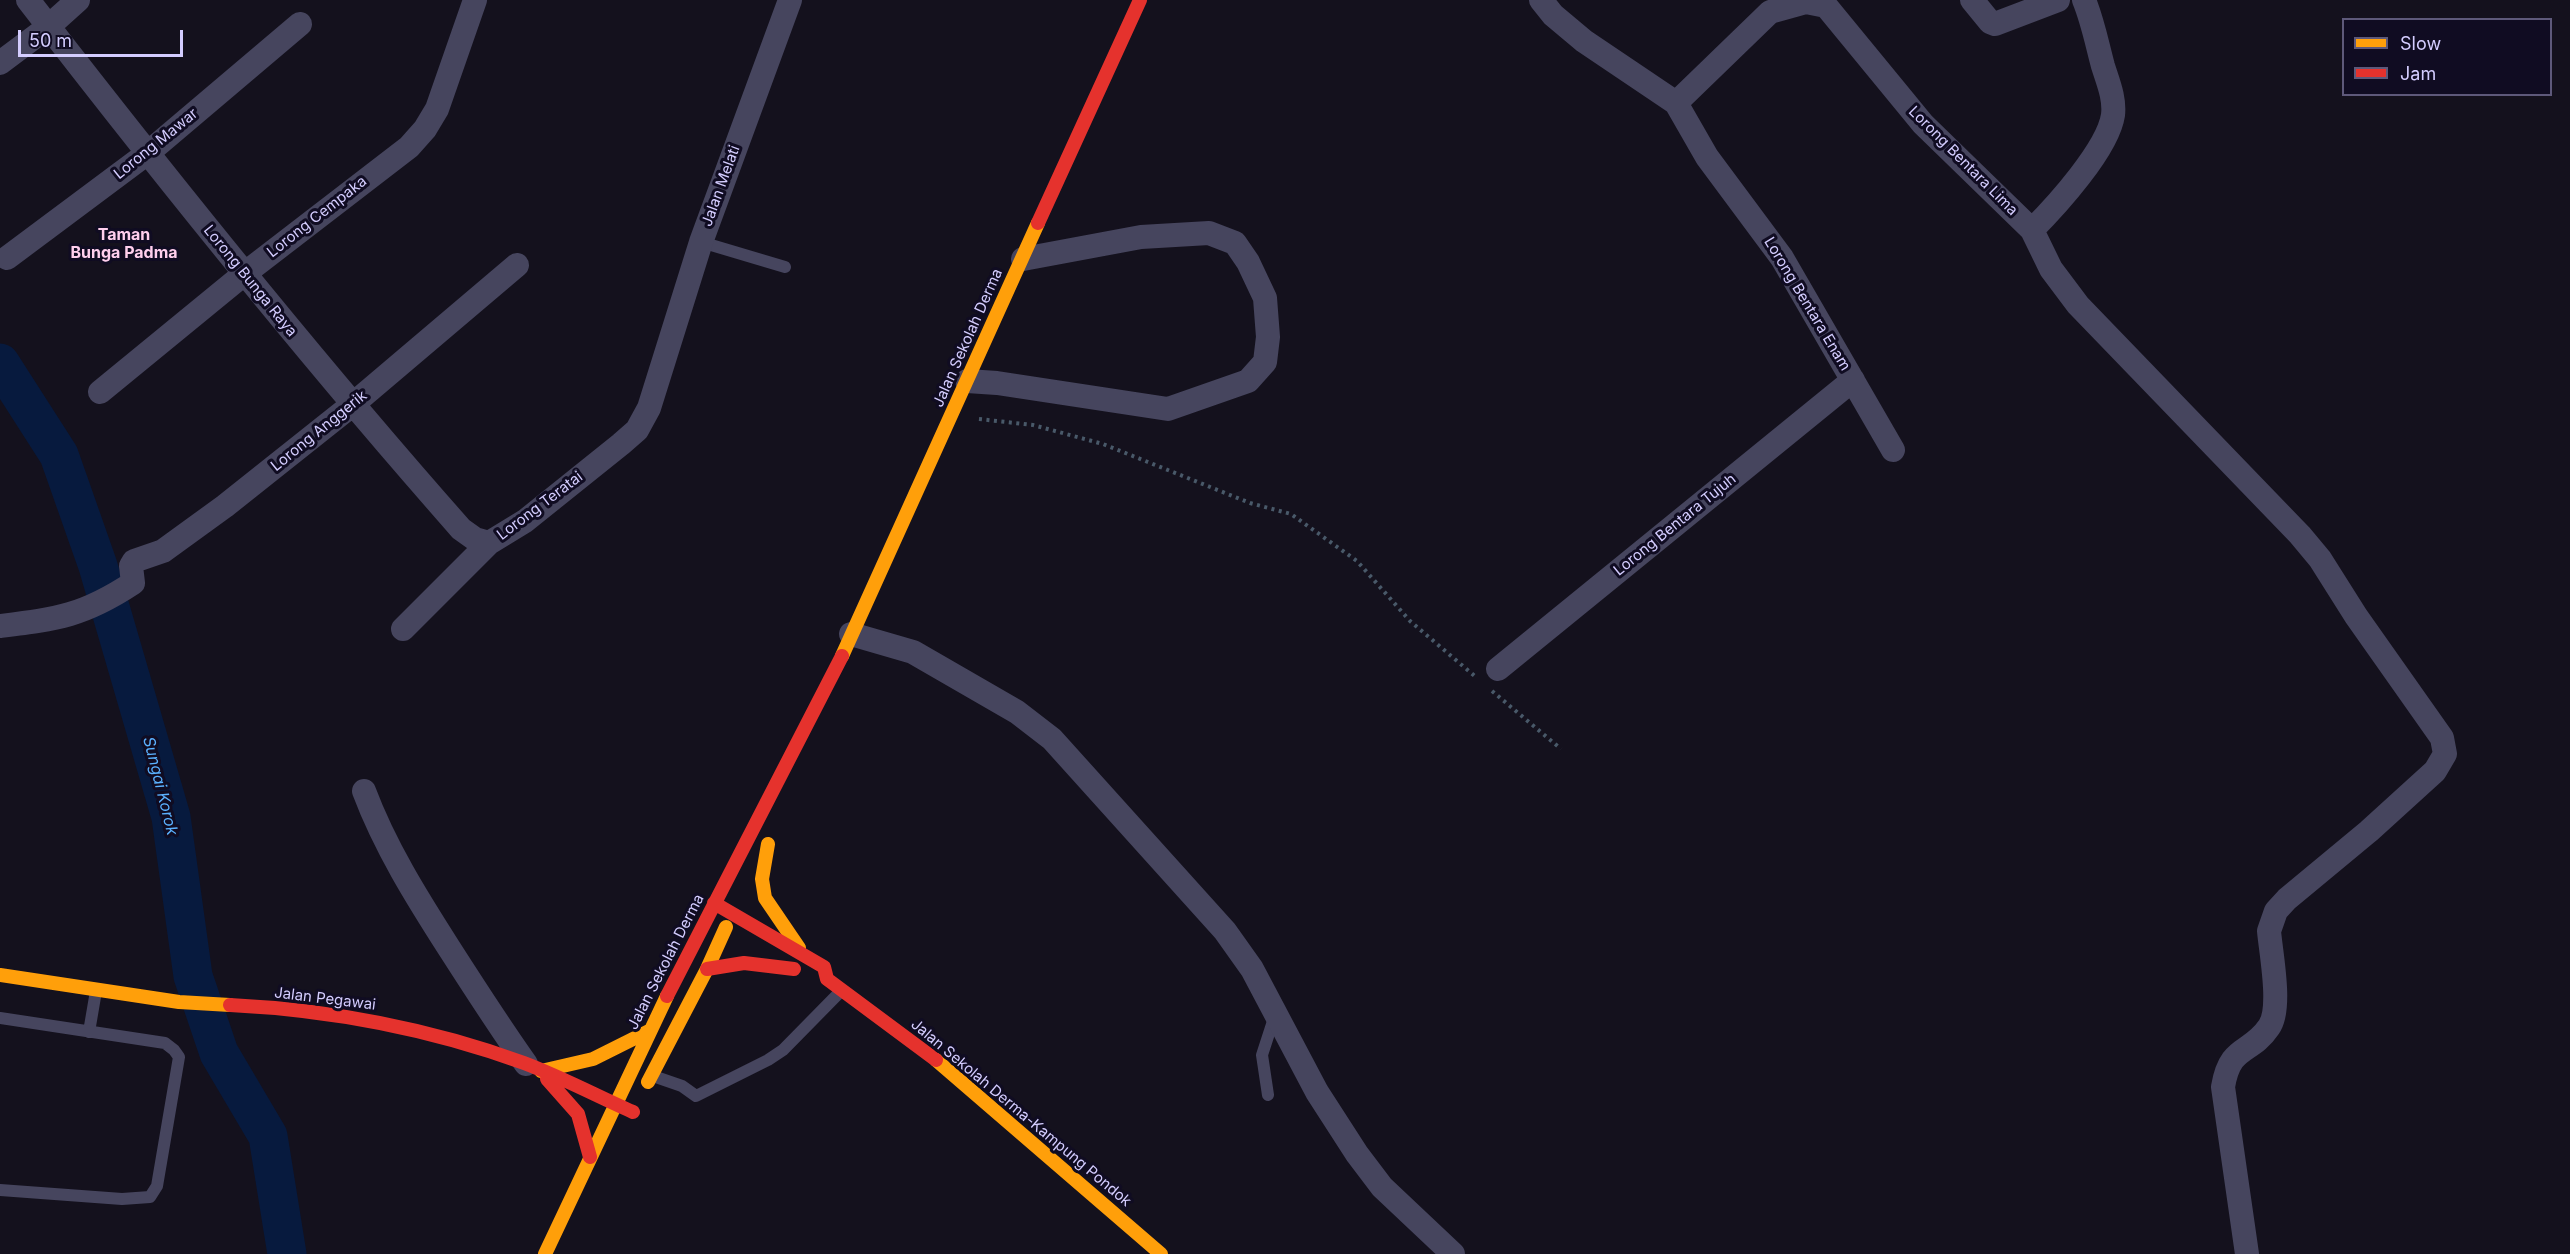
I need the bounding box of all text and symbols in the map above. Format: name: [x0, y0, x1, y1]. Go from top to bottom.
scale bar: [21, 18, 186, 56]
legend: [2342, 18, 2552, 96]
text: 50 m: [29, 30, 72, 51]
text: Slow: [2400, 33, 2441, 54]
text: Jam: [2400, 63, 2436, 84]
street label: Lorong Bentara Lima: [1905, 103, 2021, 219]
street label: Lorong Mawar: [111, 105, 201, 183]
street label: Jalan Melati: [698, 143, 744, 229]
street label: Lorong Cempaka: [264, 173, 370, 261]
street label: Lorong Bunga Raya: [200, 222, 300, 340]
district label: Taman Bunga Padma: [70, 225, 178, 263]
street label: Lorong Bentara Enam: [1760, 234, 1854, 374]
street label: Jalan Sekolah Derma: [929, 266, 1007, 410]
street label: Lorong Anggerik: [267, 387, 371, 475]
street label: Lorong Teratai: [494, 468, 586, 544]
street label: Lorong Bentara Tujuh: [1610, 470, 1740, 580]
water label: Sungai Korok: [138, 735, 182, 837]
street label: Jalan Sekolah Derma: [624, 891, 708, 1033]
street label: Jalan Pegawai: [273, 984, 377, 1014]
street label: Jalan Sekolah Derma-Kampung Pondok: [907, 1015, 1135, 1211]

